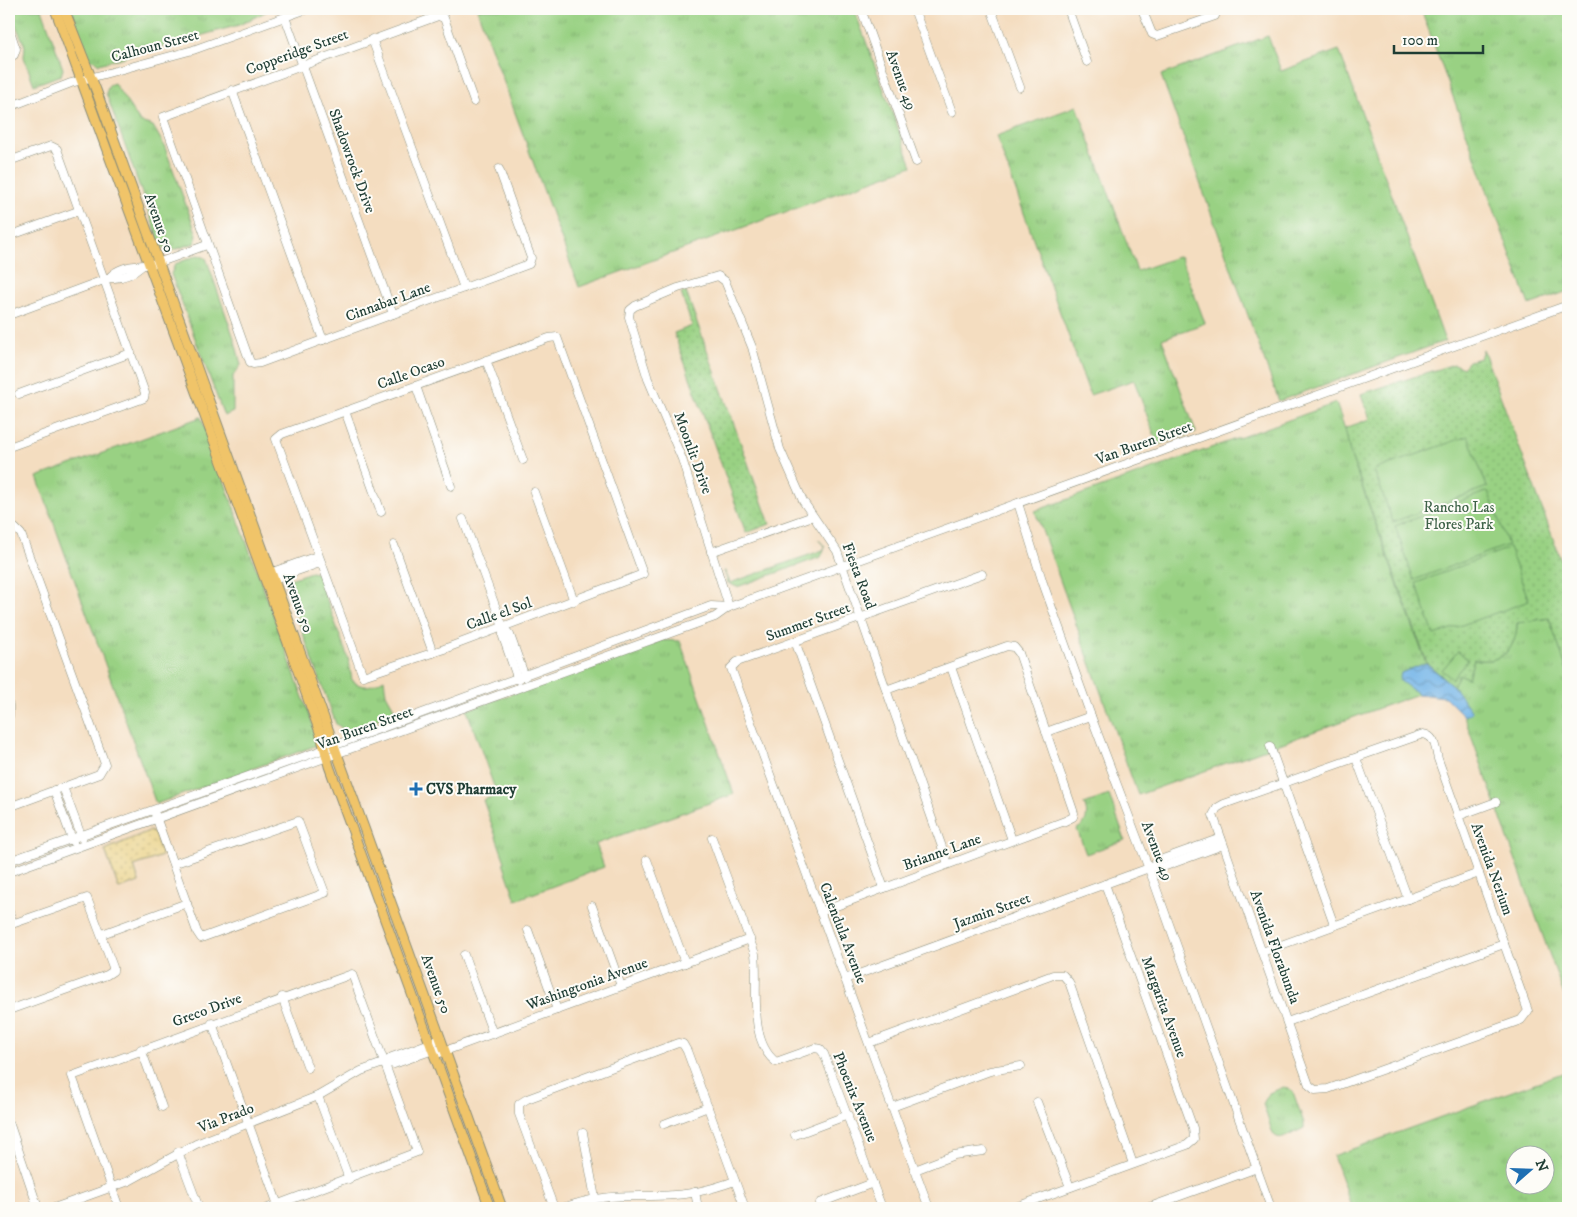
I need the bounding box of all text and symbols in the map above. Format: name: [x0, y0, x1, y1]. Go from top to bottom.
scale bar: [1394, 22, 1483, 54]
street label: Calhoun Street: [109, 25, 201, 67]
street label: Copperidge Street: [243, 25, 351, 79]
text: 100 m: [1402, 31, 1438, 50]
street label: Avenue 49: [881, 47, 921, 113]
street label: Shadowrock Drive: [324, 106, 380, 216]
street label: Avenue 50: [139, 191, 179, 255]
street label: Cinnabar Lane: [343, 278, 433, 326]
street label: Calle Ocaso: [375, 352, 447, 394]
street label: Moonlit Drive: [669, 410, 717, 496]
street label: Van Buren Street: [1092, 417, 1195, 470]
park label: Rancho Las Flores Park: [1423, 498, 1495, 534]
street label: Fiesta Road: [838, 540, 881, 612]
street label: Avenue 50: [278, 571, 318, 635]
street label: Calle el Sol: [464, 593, 535, 635]
street label: Summer Street: [763, 598, 853, 646]
street label: Van Buren Street: [313, 702, 416, 755]
place label: CVS Pharmacy: [426, 780, 517, 799]
marker: CVS Pharmacy: [410, 783, 422, 795]
street label: Avenue 49: [1137, 818, 1177, 884]
street label: Avenida Nerium: [1466, 820, 1518, 918]
street label: Brianne Lane: [900, 829, 984, 875]
street label: Calendula Avenue: [815, 880, 871, 986]
street label: Jazmin Street: [949, 888, 1033, 934]
street label: Avenida Florabunda: [1246, 888, 1305, 1007]
street label: Avenue 50: [416, 952, 456, 1016]
street label: Washingtonia Avenue: [523, 953, 650, 1015]
street label: Margarita Avenue: [1137, 954, 1191, 1060]
street label: Greco Drive: [170, 989, 244, 1031]
street label: Phoenix Avenue: [828, 1049, 882, 1145]
street label: Via Prado: [194, 1099, 257, 1138]
north arrow: [1504, 1144, 1554, 1194]
text: N: [1531, 1157, 1552, 1175]

